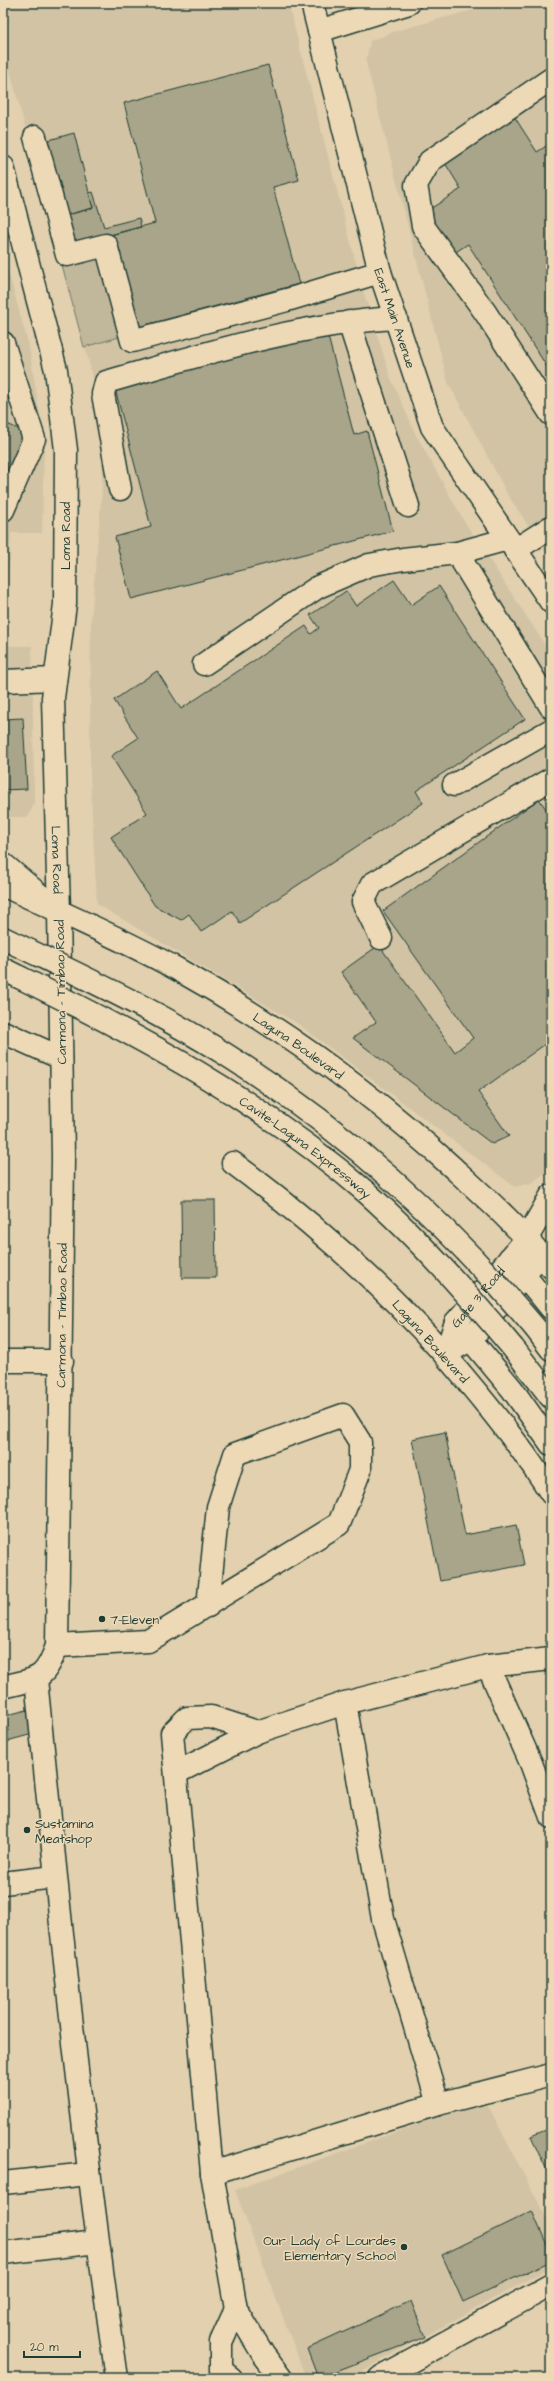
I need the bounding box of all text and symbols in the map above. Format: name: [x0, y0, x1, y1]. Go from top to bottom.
street label: East Main Avenue: [369, 266, 420, 371]
street label: Loma Road: [57, 502, 75, 570]
street label: Loma Road: [47, 825, 66, 894]
street label: Carmona - Timbao Road: [51, 919, 71, 1064]
street label: Laguna Boulevard: [249, 1009, 347, 1084]
street label: Cavite–Laguna Expressway: [236, 1092, 375, 1204]
street label: Carmona - Timbao Road: [52, 1243, 72, 1388]
street label: Gate 3 Road: [447, 1263, 509, 1332]
street label: Laguna Boulevard: [387, 1296, 473, 1388]
place label: 7-Eleven: [110, 1611, 160, 1629]
marker: 7-Eleven: [97, 1614, 107, 1624]
place label: Sustamina Meatshop: [35, 1815, 94, 1848]
marker: Sustamina Meatshop: [22, 1825, 32, 1835]
place label: Our Lady of Lourdes Elementary School: [263, 2232, 396, 2266]
marker: Our Lady of Lourdes Elementary School: [399, 2242, 409, 2252]
scale bar: [24, 2333, 80, 2359]
text: 20 m: [30, 2339, 59, 2356]

